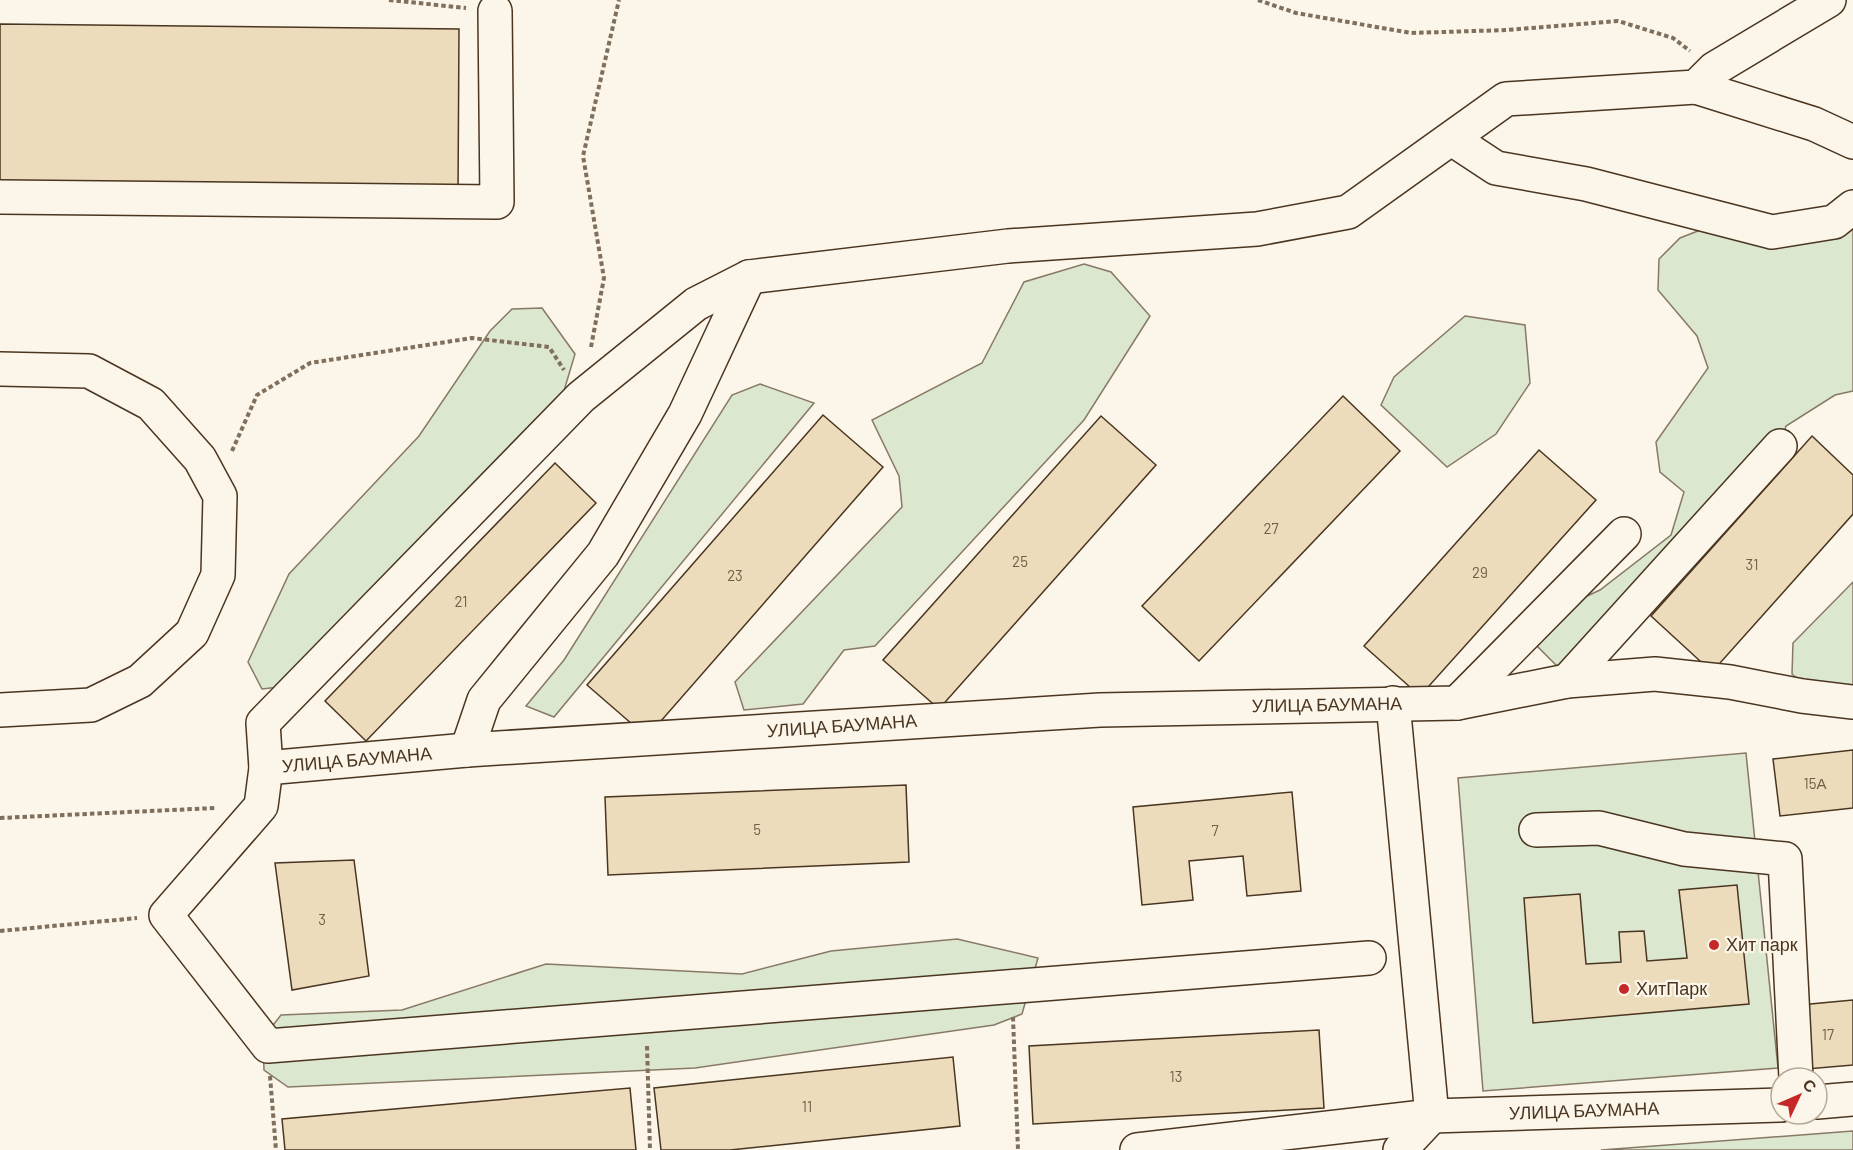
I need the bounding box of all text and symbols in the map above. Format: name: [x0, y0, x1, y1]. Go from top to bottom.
house number: 27: [1263, 519, 1279, 537]
house number: 25: [1012, 552, 1028, 570]
house number: 31: [1746, 555, 1758, 573]
house number: 29: [1472, 563, 1488, 581]
house number: 23: [727, 566, 743, 584]
house number: 21: [454, 592, 468, 610]
street label: УЛИЦА БАУМАНА: [1252, 692, 1402, 716]
street label: УЛИЦА БАУМАНА: [766, 709, 918, 741]
street label: УЛИЦА БАУМАНА: [281, 741, 433, 777]
house number: 15А: [1804, 774, 1826, 792]
house number: 5: [753, 820, 761, 838]
house number: 7: [1211, 821, 1219, 839]
house number: 3: [318, 910, 326, 928]
place label: Хит парк: [1726, 933, 1798, 955]
marker: Хит парк: [1707, 938, 1721, 952]
place label: ХитПарк: [1636, 977, 1707, 999]
marker: ХитПарк: [1617, 982, 1631, 996]
house number: 17: [1822, 1025, 1834, 1043]
north arrow: [1769, 1066, 1829, 1126]
house number: 13: [1170, 1067, 1182, 1085]
text: С: [1799, 1074, 1821, 1096]
street label: УЛИЦА БАУМАНА: [1508, 1096, 1660, 1124]
house number: 11: [802, 1097, 812, 1115]

